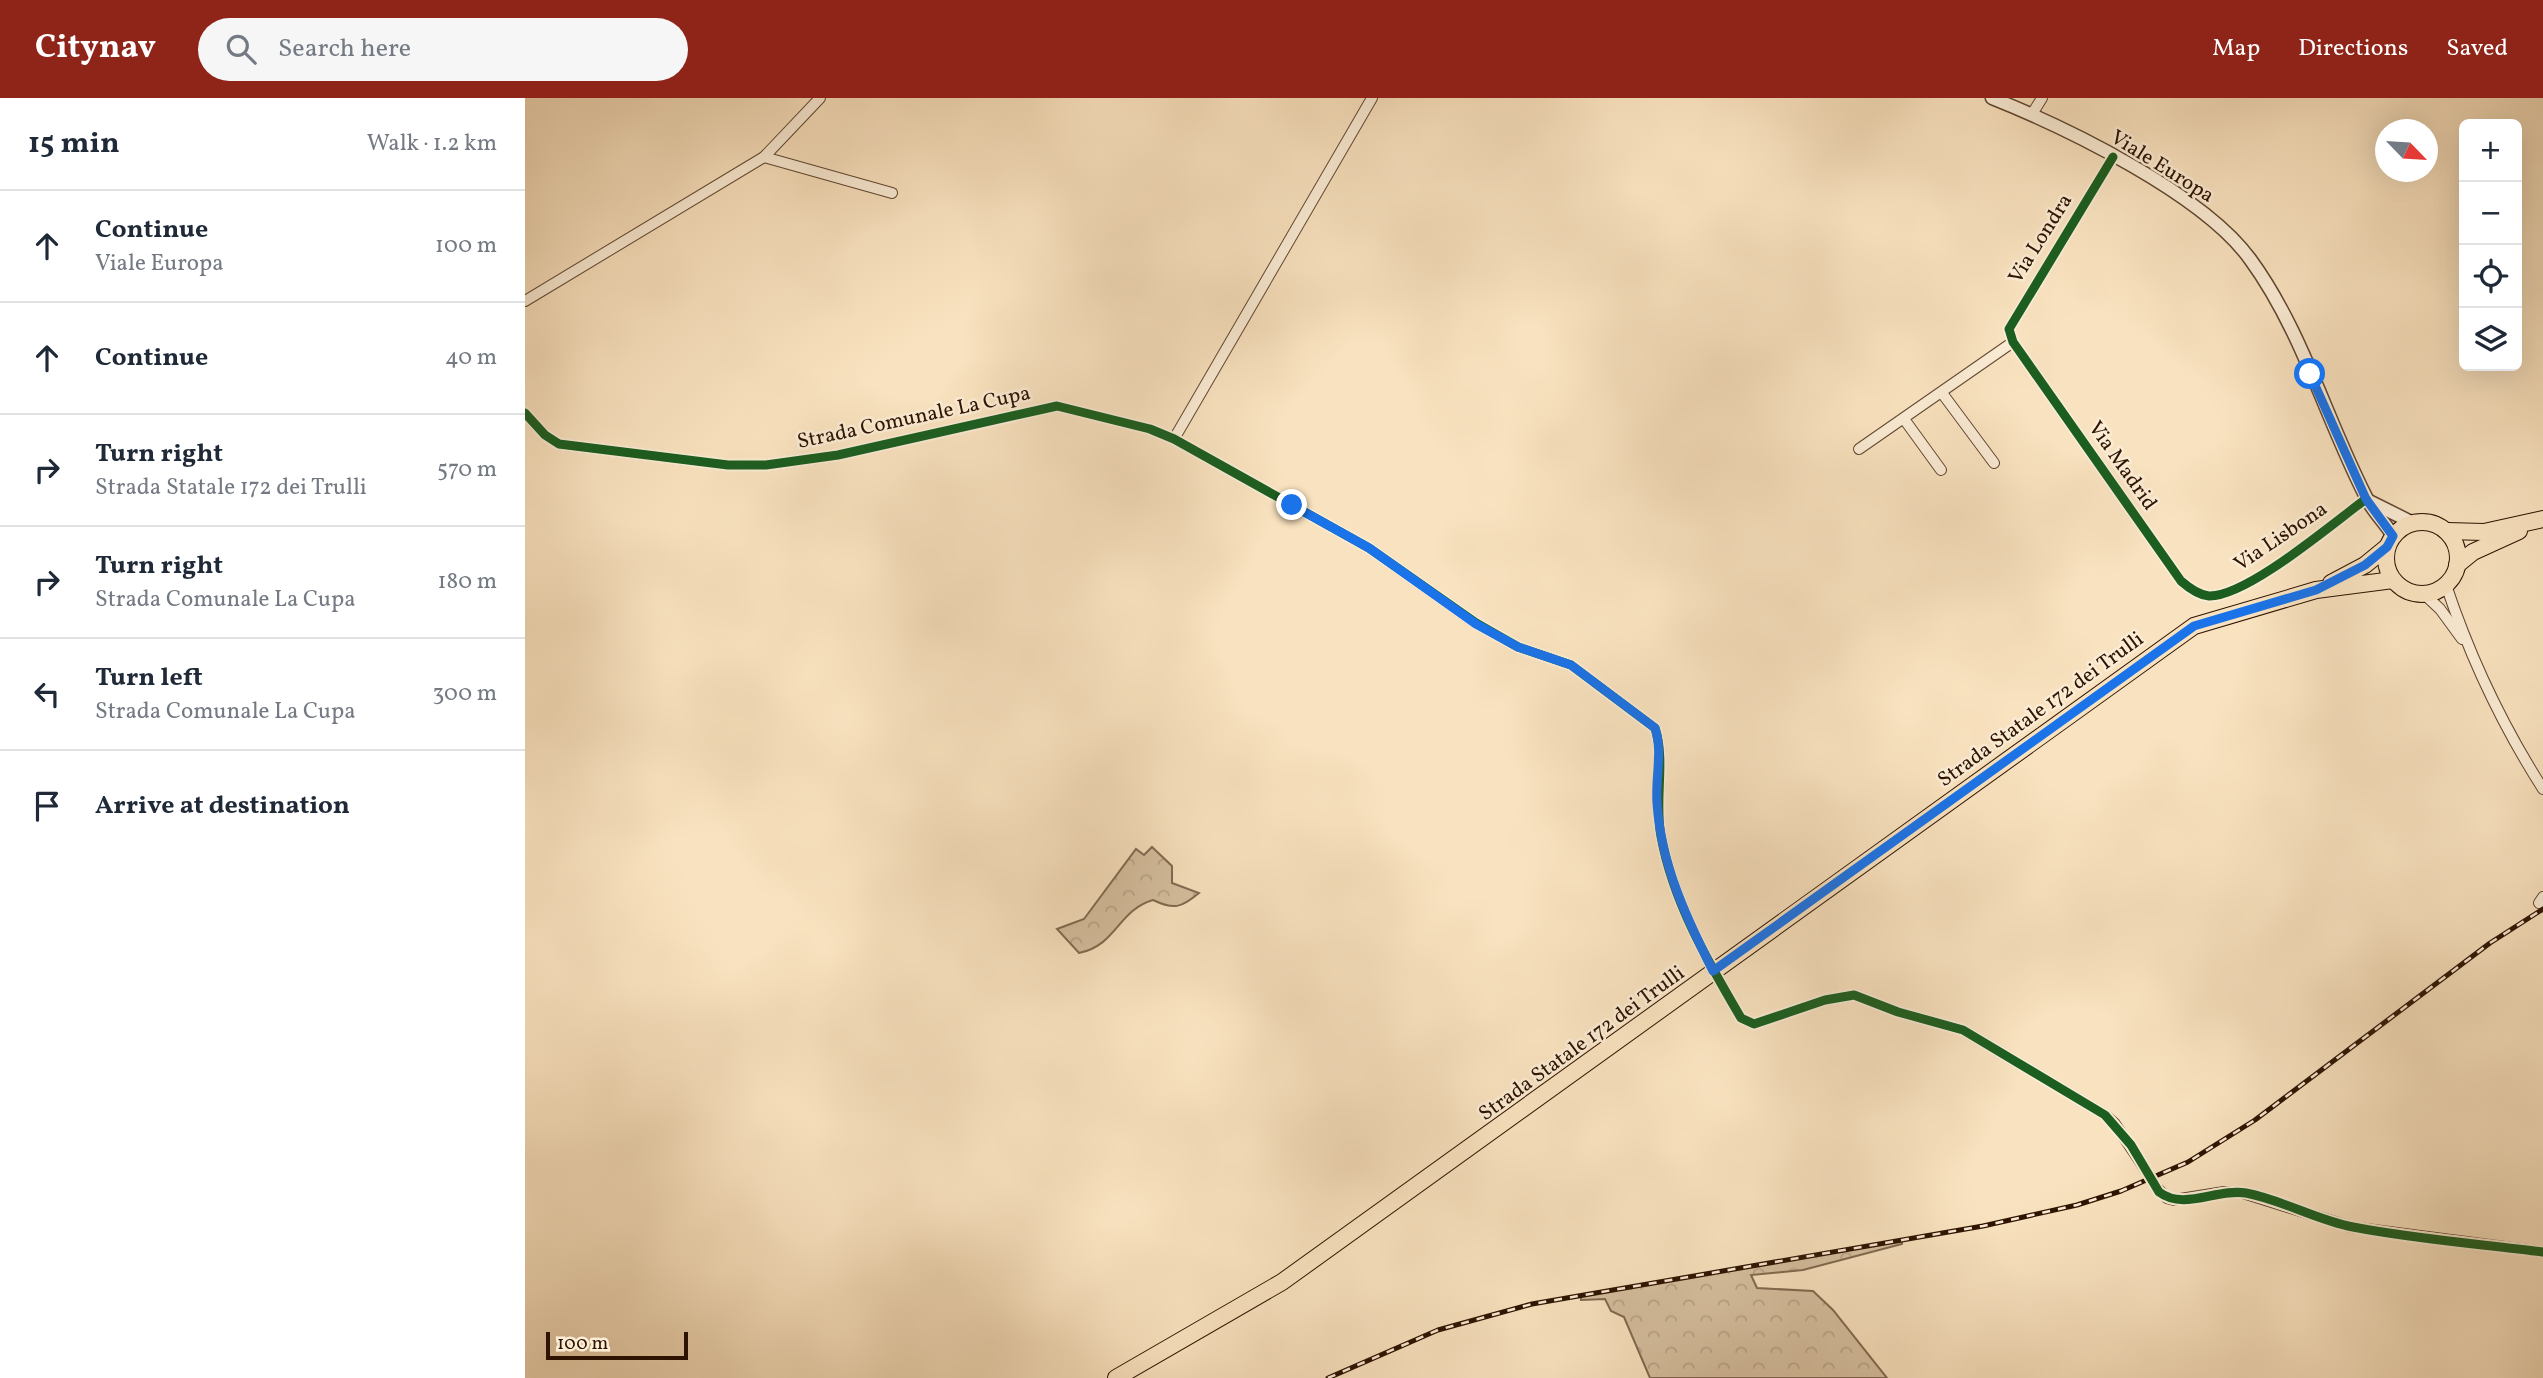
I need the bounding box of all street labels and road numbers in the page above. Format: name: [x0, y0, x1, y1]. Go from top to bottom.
street label: Viale Europa: [2104, 124, 2220, 210]
street label: Via Londra: [2002, 189, 2080, 289]
street label: Strada Comunale La Cupa: [795, 379, 1033, 457]
street label: Via Madrid: [2081, 415, 2163, 517]
street label: Via Lisbona: [2229, 495, 2333, 579]
street label: Strada Statale 172 dei Trulli: [1932, 625, 2150, 795]
street label: Strada Statale 172 dei Trulli: [1473, 959, 1691, 1129]

